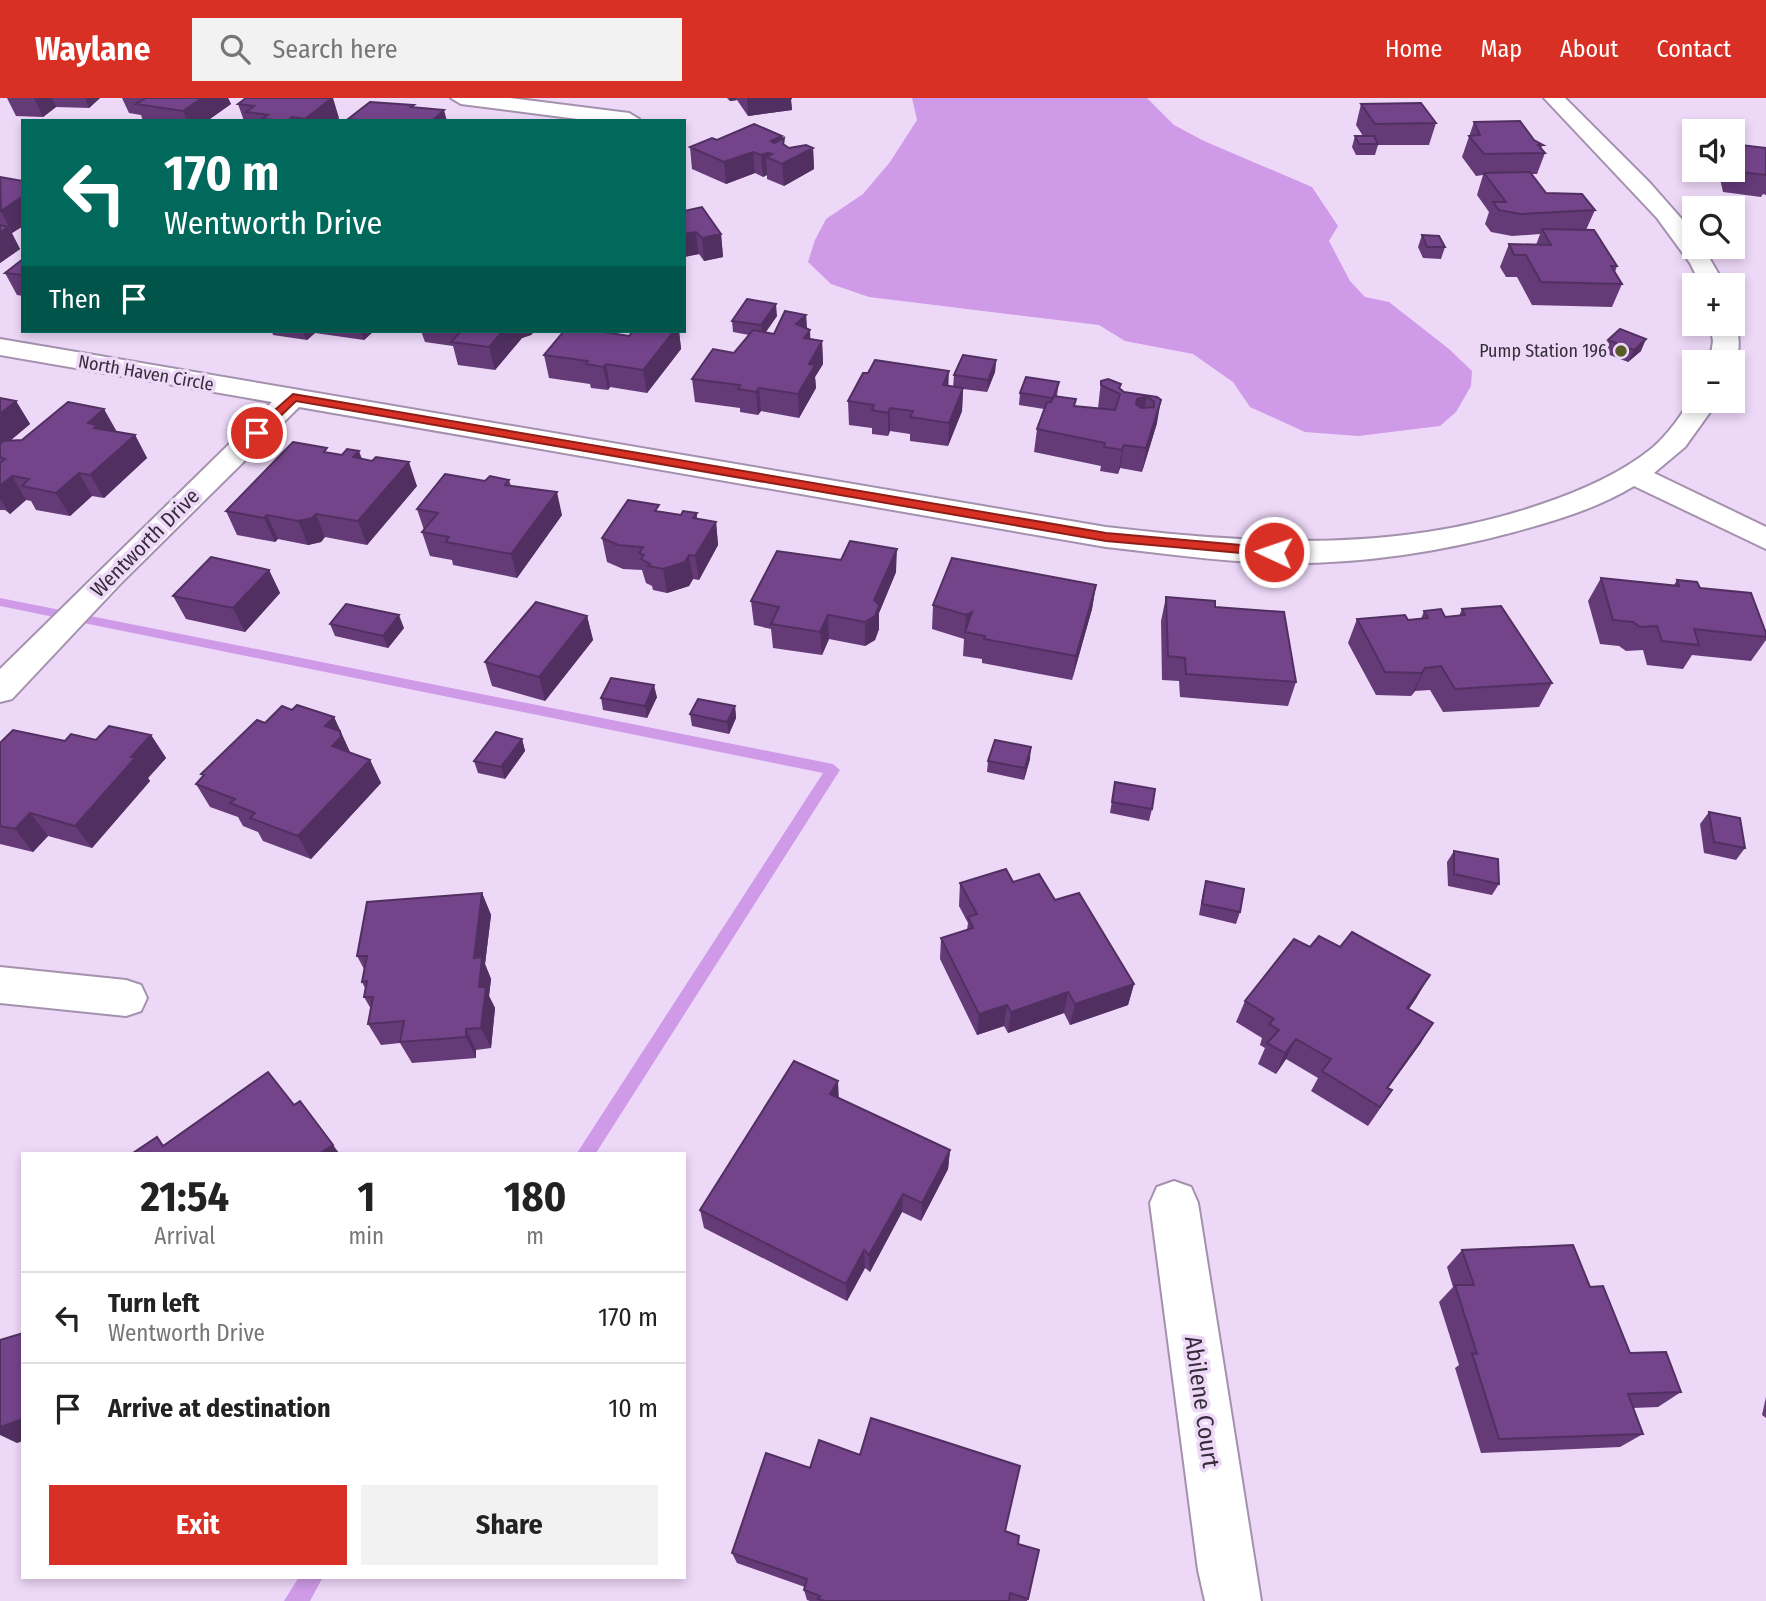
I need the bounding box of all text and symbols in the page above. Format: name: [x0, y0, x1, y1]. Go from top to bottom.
search box: [192, 18, 682, 81]
text: Waylane: [35, 29, 150, 69]
icon: search: [216, 30, 254, 68]
text: Search here: [272, 34, 398, 65]
text: Home: [1385, 35, 1442, 63]
text: Map: [1480, 35, 1522, 63]
text: About: [1560, 35, 1618, 63]
text: Contact: [1656, 35, 1731, 63]
map controls: [1682, 119, 1745, 413]
button: sound: [1682, 119, 1745, 182]
text: 170 m: [164, 144, 280, 203]
icon: left: [49, 147, 140, 238]
button: search: [1682, 196, 1745, 259]
text: Wentworth Drive: [164, 204, 382, 242]
button: +: [1682, 273, 1745, 336]
icon: arrive: [115, 280, 153, 318]
text: Then: [49, 284, 101, 315]
place label: Pump Station 196: [1479, 340, 1607, 362]
marker: Pump Station 196: [1613, 343, 1629, 359]
street label: North Haven Circle: [77, 350, 215, 396]
button: −: [1682, 350, 1745, 413]
pin: [227, 403, 287, 463]
icon: arrive: [238, 414, 276, 452]
street label: Wentworth Drive: [85, 483, 205, 603]
position arrow: [1237, 515, 1311, 589]
text: 21:54: [140, 1172, 229, 1222]
text: 1: [357, 1172, 375, 1222]
text: 180: [504, 1172, 567, 1222]
text: Arrival: [154, 1222, 215, 1250]
text: min: [349, 1222, 384, 1250]
text: m: [526, 1222, 544, 1250]
text: Turn left: [108, 1288, 200, 1319]
icon: left: [49, 1299, 87, 1337]
text: 170 m: [598, 1302, 658, 1333]
text: Wentworth Drive: [108, 1319, 265, 1347]
street label: Abilene Court: [1179, 1334, 1225, 1470]
icon: arrive: [49, 1390, 87, 1428]
text: Arrive at destination: [108, 1393, 331, 1424]
text: 10 m: [608, 1393, 658, 1424]
button: Exit: [49, 1485, 347, 1565]
button: Share: [361, 1485, 658, 1565]

